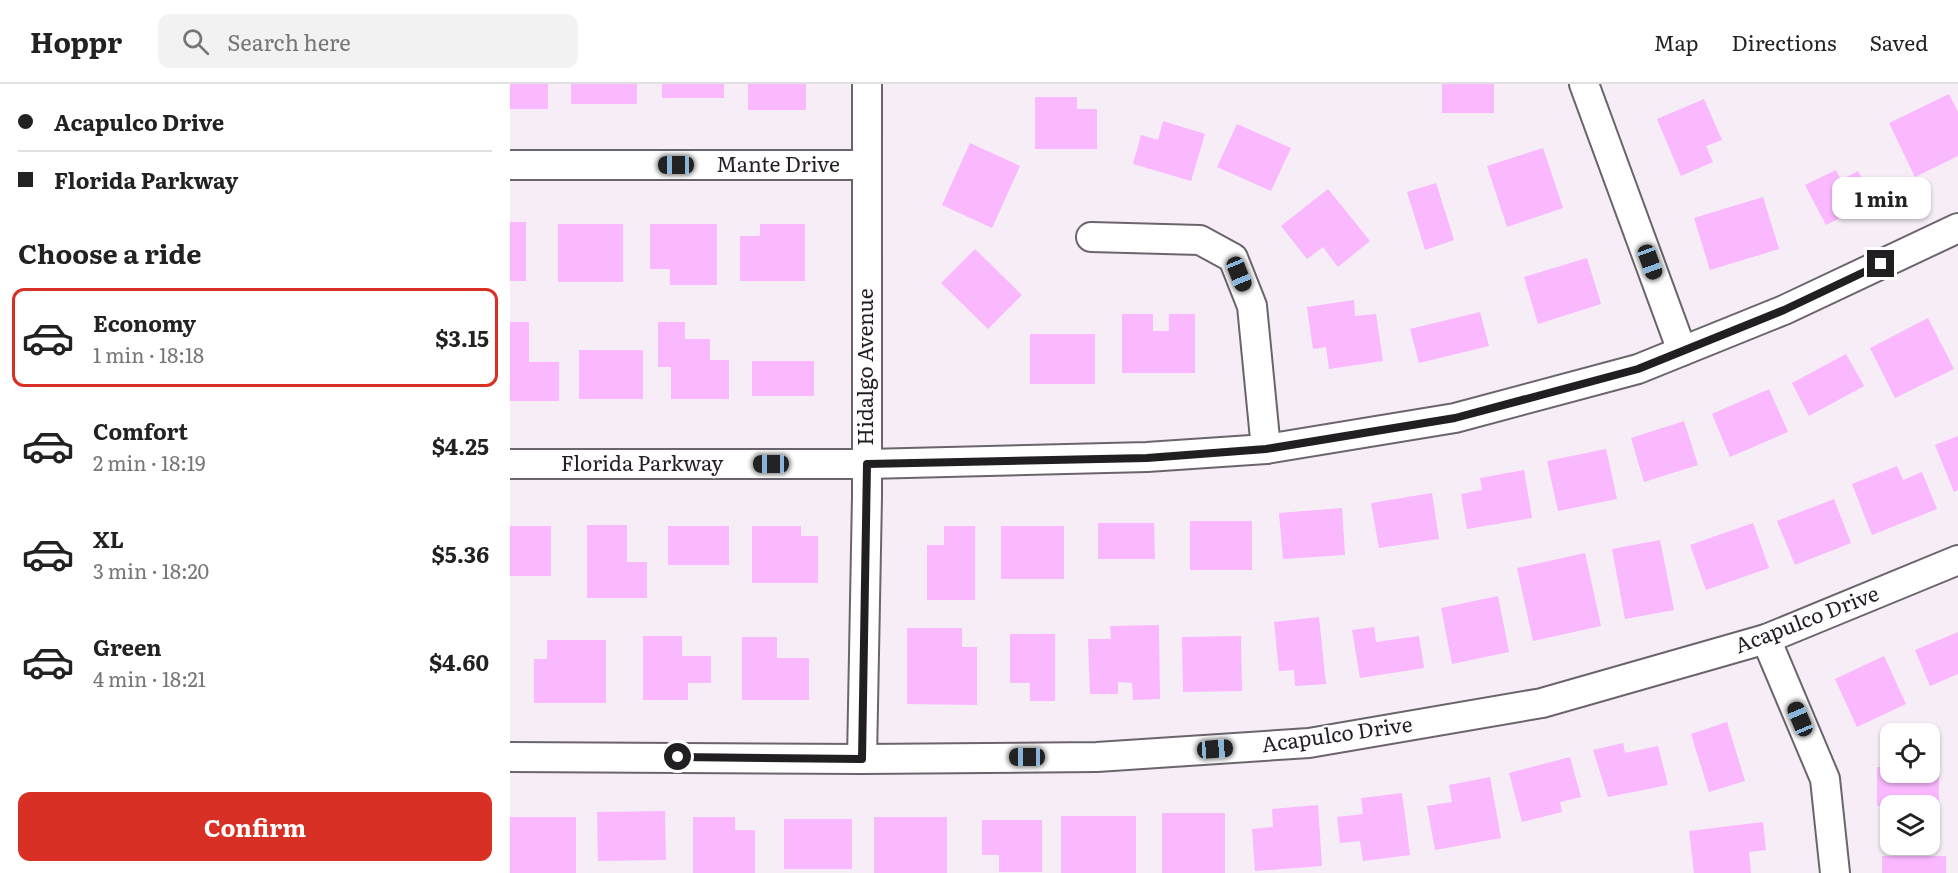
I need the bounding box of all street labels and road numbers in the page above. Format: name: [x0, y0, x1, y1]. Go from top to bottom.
street label: Mante Drive: [716, 147, 840, 178]
street label: Hidalgo Avenue: [848, 288, 879, 446]
street label: Florida Parkway: [561, 446, 724, 477]
street label: Acapulco Drive: [1730, 576, 1883, 659]
street label: Acapulco Drive: [1259, 707, 1414, 758]

